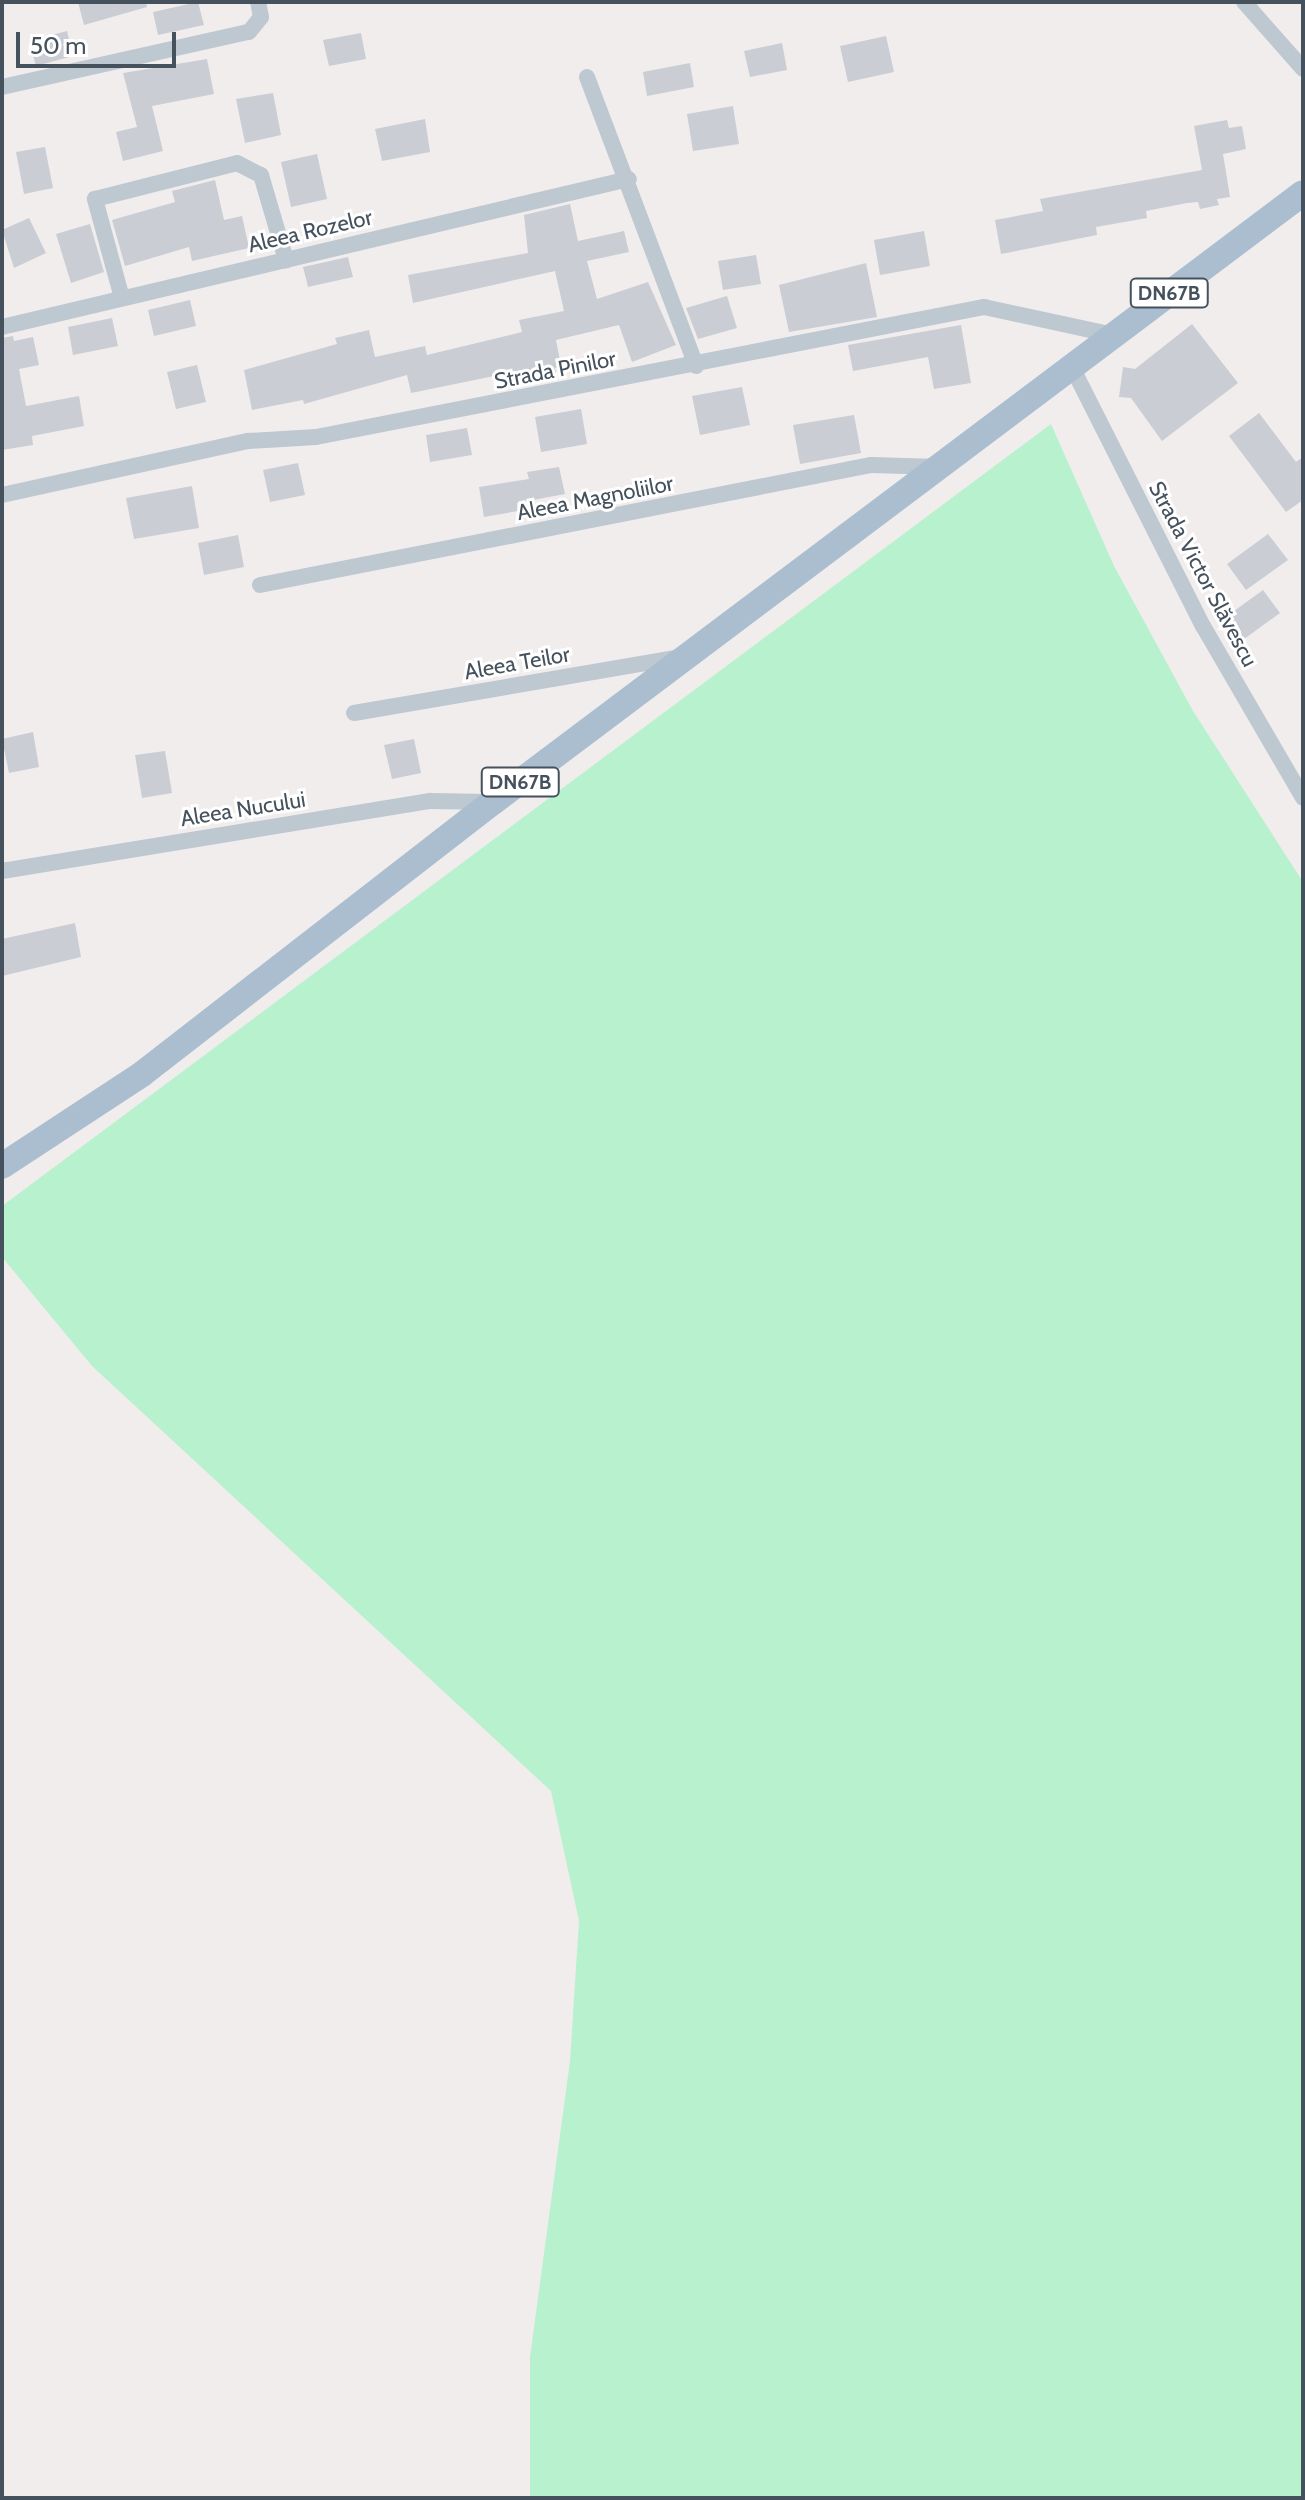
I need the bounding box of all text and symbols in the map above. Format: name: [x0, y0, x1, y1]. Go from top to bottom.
scale bar: [20, 16, 180, 66]
text: 50 m: [30, 31, 86, 60]
street label: Aleea Rozelor: [245, 204, 375, 258]
road number: DN67B: [1129, 277, 1209, 309]
street label: Strada Pinilor: [492, 345, 618, 395]
street label: Aleea Magnoliilor: [515, 470, 675, 526]
street label: Strada Victor Slăvescu: [1143, 477, 1263, 671]
street label: Aleea Teilor: [462, 641, 572, 685]
road number: DN67B: [480, 766, 560, 798]
street label: Aleea Nucului: [179, 786, 307, 832]

